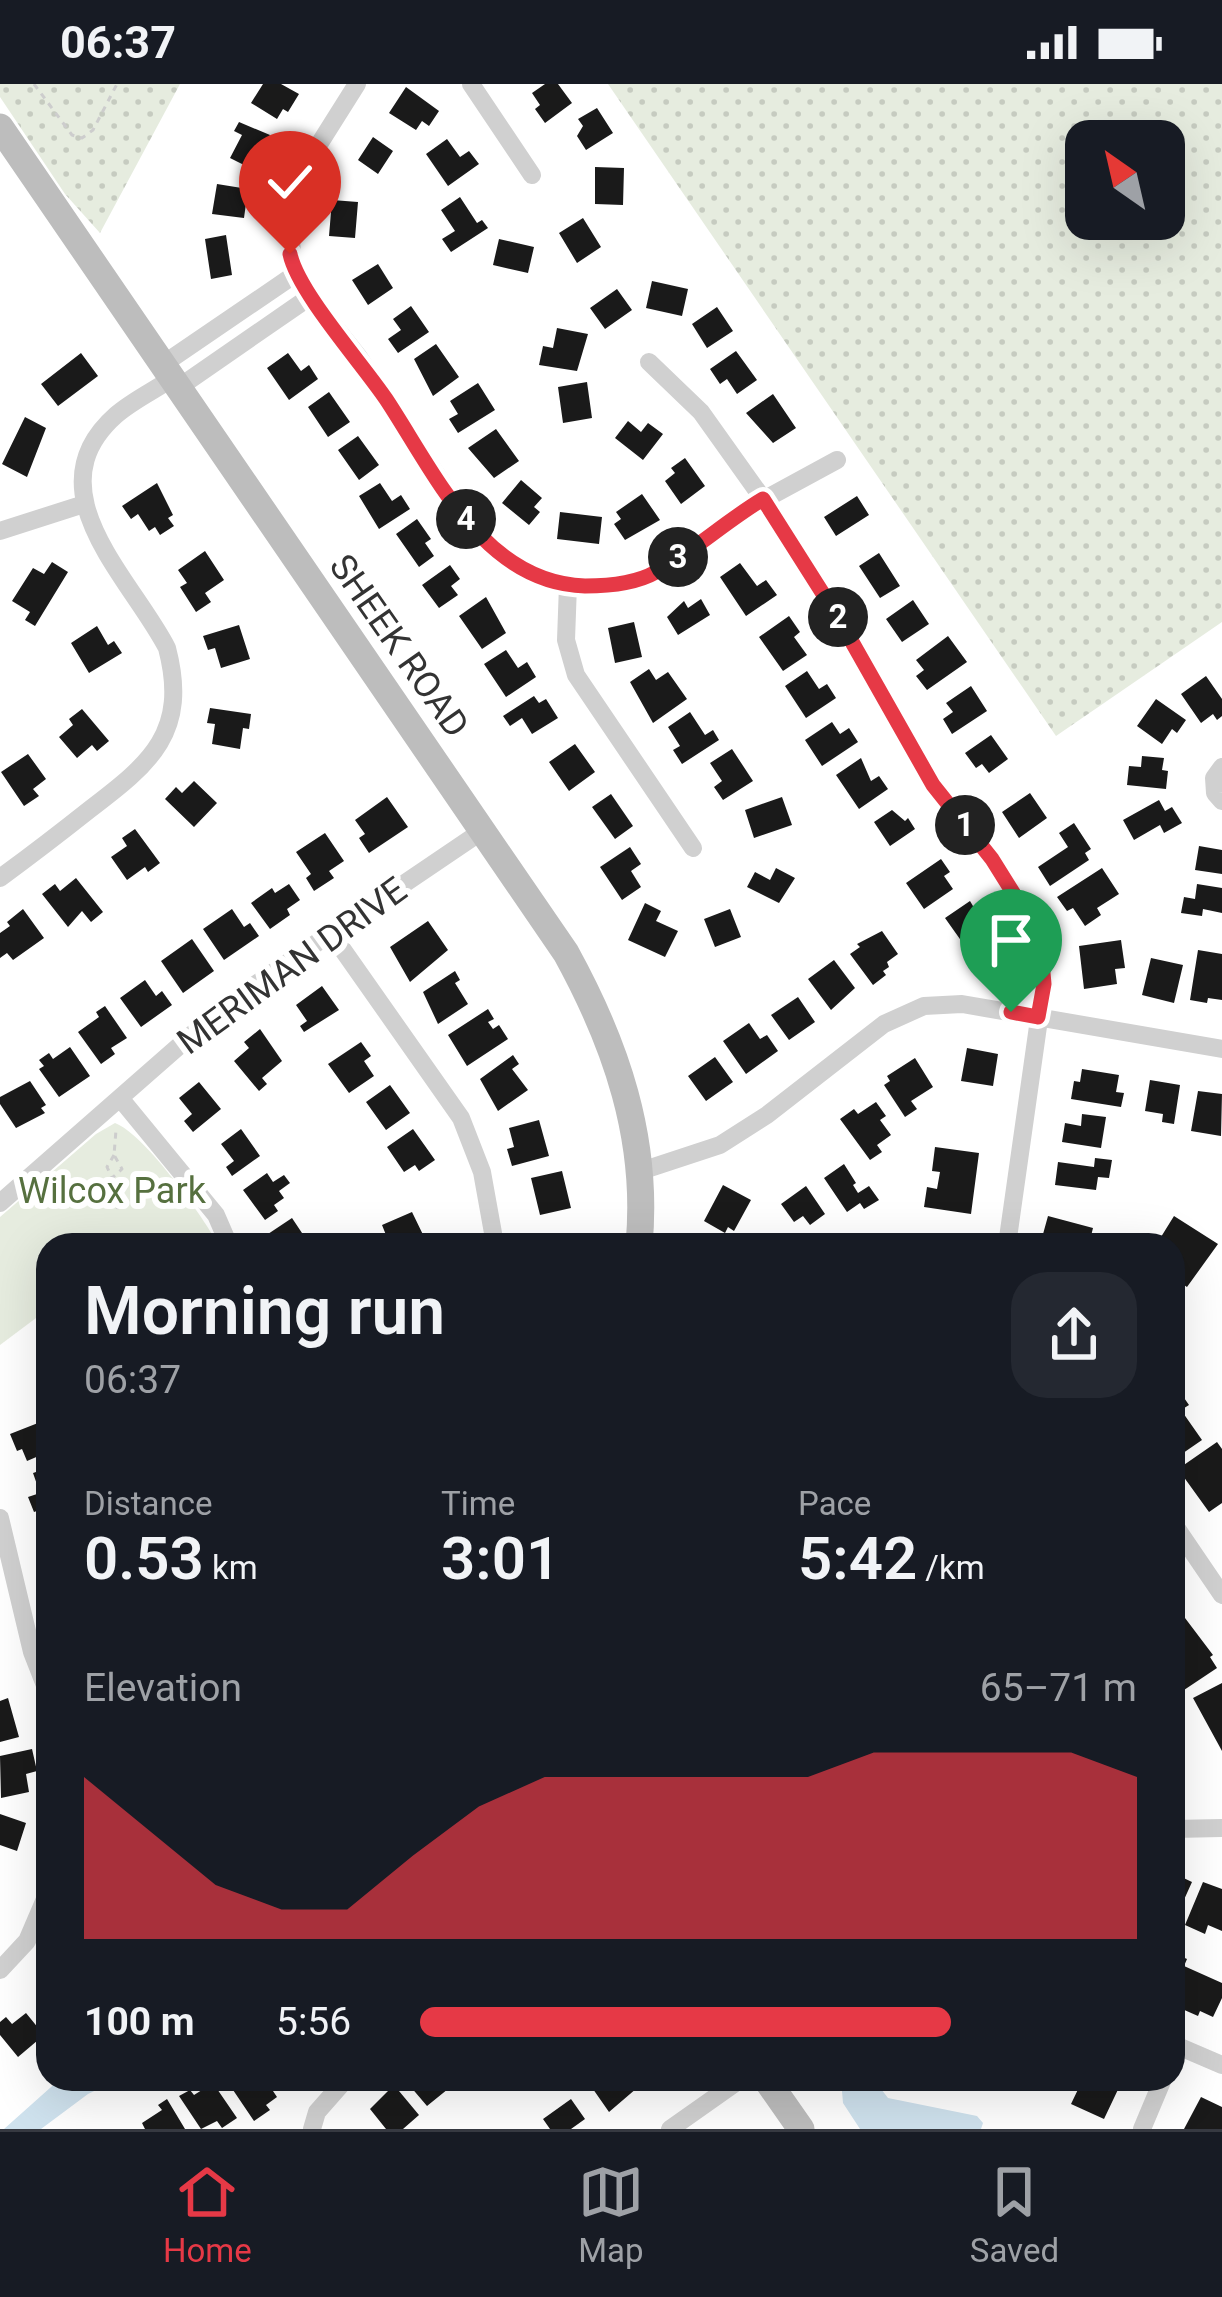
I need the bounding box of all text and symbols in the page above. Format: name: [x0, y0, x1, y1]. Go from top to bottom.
text: 06:37: [60, 16, 176, 69]
north arrow: [1065, 120, 1185, 240]
map controls: [1065, 120, 1185, 240]
pin: [239, 131, 341, 254]
icon: check: [257, 149, 323, 215]
pin: 4: [436, 489, 496, 549]
text: 4: [457, 499, 475, 538]
pin: 3: [648, 527, 708, 587]
text: 3: [669, 537, 687, 576]
street label: SHEEK ROAD: [321, 547, 477, 745]
pin: 2: [808, 587, 868, 647]
text: 2: [829, 597, 847, 636]
pin: 1: [935, 795, 995, 855]
text: 1: [956, 805, 974, 844]
street label: MERIMAN DRIVE: [169, 869, 415, 1063]
pin: [960, 889, 1062, 1012]
icon: arrive: [978, 907, 1044, 973]
park label: Wilcox Park: [18, 1170, 207, 1212]
button: share: [1011, 1272, 1137, 1398]
text: Morning run: [84, 1273, 445, 1350]
text: 06:37: [84, 1357, 181, 1403]
text: Distance: [84, 1484, 212, 1523]
text: Time: [441, 1484, 515, 1523]
text: Pace: [798, 1484, 871, 1523]
text: 0.53: [84, 1523, 204, 1594]
text: 3:01: [441, 1523, 560, 1594]
text: 5:42: [798, 1523, 917, 1594]
text: km: [204, 1548, 258, 1587]
text: /km: [917, 1548, 985, 1587]
text: Elevation: [84, 1665, 242, 1711]
text: 65–71 m: [980, 1665, 1137, 1711]
text: 100 m: [84, 1999, 195, 2045]
text: 5:56: [276, 1999, 351, 2045]
tab: Home: [163, 2159, 252, 2270]
tab: Map: [578, 2159, 644, 2270]
tab: Saved: [970, 2159, 1059, 2270]

